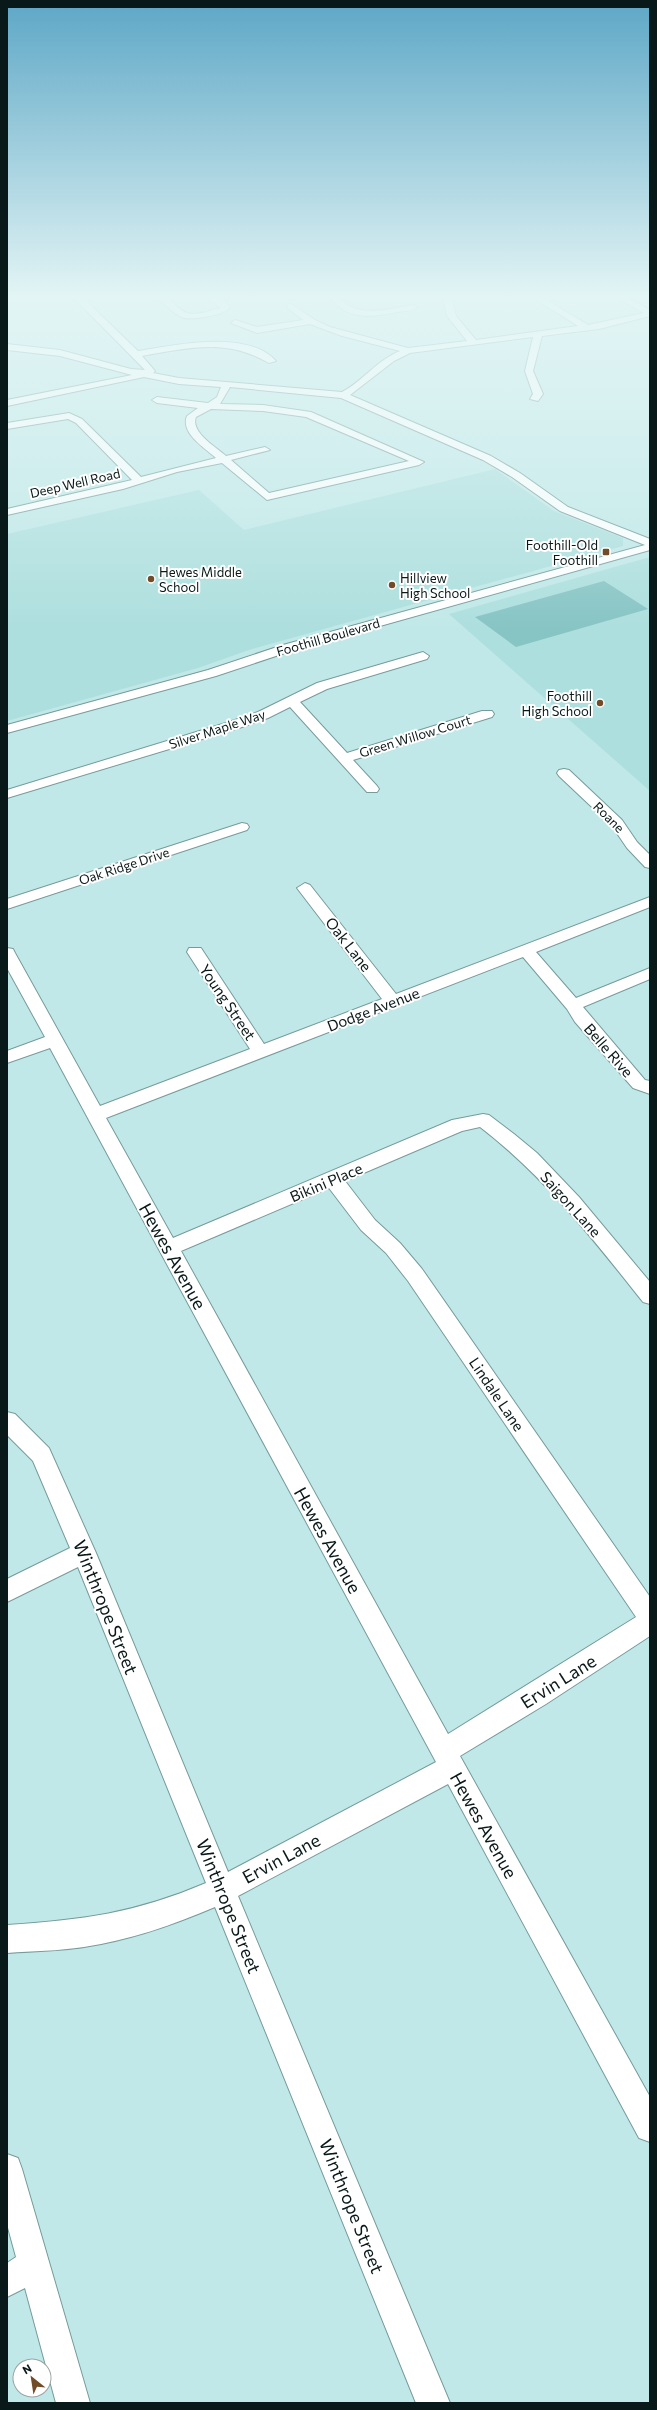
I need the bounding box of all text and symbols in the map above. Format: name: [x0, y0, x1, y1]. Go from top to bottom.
street label: Deep Well Road: [28, 465, 122, 501]
place label: Foothill-Old Foothill: [526, 537, 598, 568]
marker: Foothill-Old Foothill: [601, 547, 611, 557]
place label: Hewes Middle School: [159, 564, 242, 595]
place label: Hillview High School: [400, 570, 470, 601]
marker: Hewes Middle School: [146, 574, 156, 584]
marker: Hillview High School: [387, 580, 397, 590]
street label: Foothill Boulevard: [274, 615, 382, 659]
place label: Foothill High School: [522, 688, 592, 719]
marker: Foothill High School: [595, 698, 605, 708]
street label: Silver Maple Way: [167, 706, 268, 752]
street label: Green Willow Court: [357, 711, 473, 761]
street label: Roane: [590, 798, 628, 836]
street label: Oak Ridge Drive: [77, 844, 171, 888]
street label: Oak Lane: [322, 913, 376, 975]
street label: Young Street: [196, 961, 260, 1043]
street label: Dodge Avenue: [324, 983, 422, 1035]
street label: Belle Rive: [581, 1019, 637, 1081]
street label: Bikini Place: [287, 1159, 365, 1205]
street label: Saigon Lane: [537, 1168, 605, 1240]
street label: Hewes Avenue: [135, 1199, 211, 1313]
street label: Lindale Lane: [466, 1354, 528, 1434]
street label: Hewes Avenue: [290, 1483, 366, 1597]
street label: Winthrope Street: [69, 1537, 143, 1677]
street label: Ervin Lane: [516, 1649, 600, 1713]
street label: Hewes Avenue: [446, 1768, 522, 1882]
street label: Ervin Lane: [238, 1828, 324, 1888]
street label: Winthrope Street: [192, 1836, 266, 1976]
street label: Winthrope Street: [315, 2136, 389, 2276]
north arrow: [12, 2358, 52, 2398]
text: N: [20, 2361, 34, 2377]

